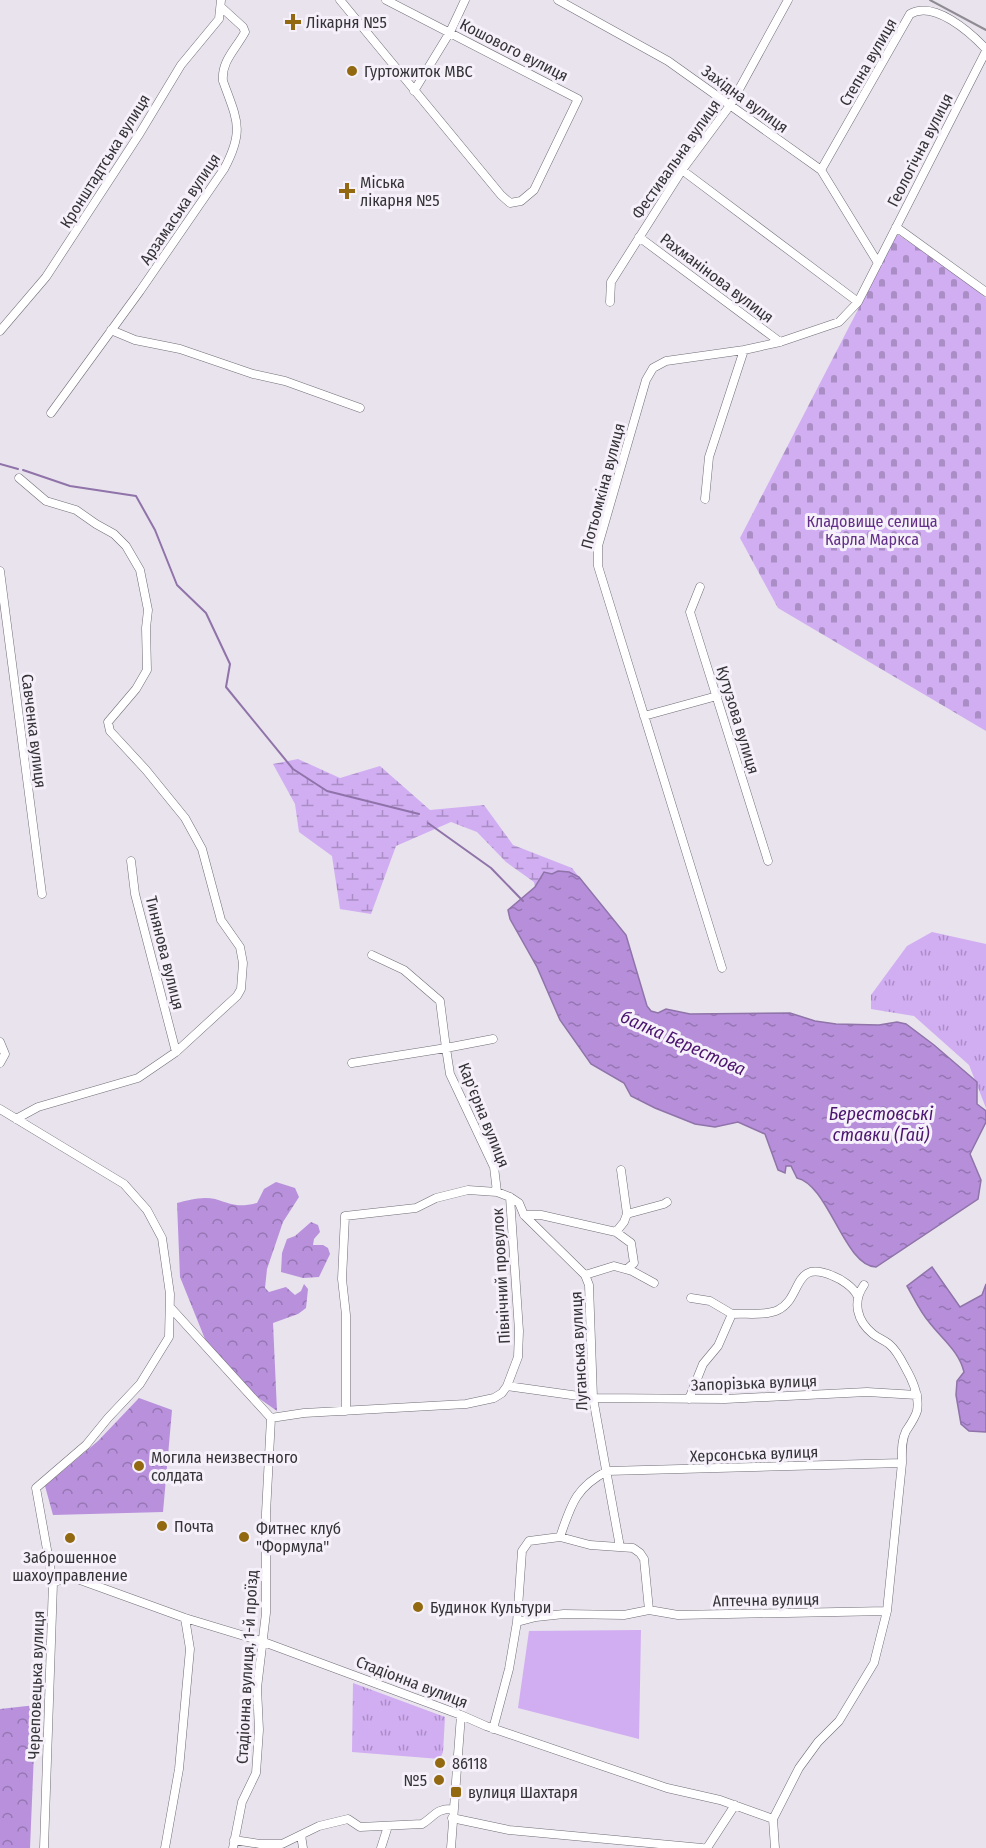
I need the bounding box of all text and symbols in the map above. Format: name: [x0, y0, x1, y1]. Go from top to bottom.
marker: Лікарня №5: [284, 13, 302, 31]
place label: Лікарня №5: [306, 13, 387, 32]
street label: Кошового вулиця: [457, 15, 571, 85]
street label: Степна вулиця: [835, 15, 901, 109]
street label: Західна вулиця: [698, 61, 792, 137]
place label: Гуртожиток МВС: [364, 62, 473, 81]
marker: Гуртожиток МВС: [345, 64, 359, 78]
street label: Кронштадтська вулиця: [56, 90, 154, 232]
street label: Геологічна вулиця: [883, 90, 957, 210]
street label: Фестивальна вулиця: [628, 96, 724, 222]
street label: Арзамаська вулиця: [136, 150, 224, 268]
place label: Міська лікарня №5: [360, 173, 440, 210]
marker: Міська лікарня №5: [338, 182, 356, 200]
street label: Рахманінова вулиця: [657, 229, 777, 327]
street label: Потьомкіна вулиця: [577, 421, 629, 551]
park label: Кладовище селища Карла Маркса: [806, 512, 938, 549]
street label: Кутузова вулиця: [713, 664, 763, 776]
street label: Савченка вулиця: [18, 673, 50, 789]
street label: Тинянова вулиця: [142, 894, 188, 1012]
water label: балка Берестова: [617, 1006, 749, 1080]
street label: Кар'єрна вулиця: [454, 1060, 514, 1170]
water label: Берестовські ставки (Гай): [829, 1103, 934, 1146]
street label: Північний провулок: [488, 1207, 514, 1344]
street label: Луганська вулиця: [566, 1291, 592, 1411]
street label: Запорізька вулиця: [691, 1371, 817, 1395]
street label: Херсонська вулиця: [689, 1442, 819, 1466]
place label: Могила неизвестного солдата: [151, 1448, 298, 1485]
marker: Могила неизвестного солдата: [132, 1459, 146, 1473]
place label: Почта: [174, 1517, 214, 1536]
marker: Почта: [155, 1519, 169, 1533]
place label: Фитнес клуб "Формула": [256, 1519, 341, 1556]
marker: Фитнес клуб "Формула": [237, 1530, 251, 1544]
marker: Заброшенное шахоуправление: [63, 1531, 77, 1545]
place label: Заброшенное шахоуправление: [12, 1548, 128, 1585]
street label: Стадіонна вулиця, 1-й проїзд: [232, 1569, 262, 1765]
street label: Аптечна вулиця: [712, 1590, 820, 1610]
place label: Будинок Культури: [430, 1598, 551, 1617]
marker: Будинок Культури: [411, 1600, 425, 1614]
street label: Череповецька вулиця: [24, 1610, 48, 1760]
street label: Стадіонна вулиця: [353, 1652, 471, 1712]
place label: 86118: [452, 1754, 487, 1773]
marker: 86118: [433, 1756, 447, 1770]
place label: №5: [404, 1771, 427, 1790]
marker: №5: [432, 1773, 446, 1787]
place label: вулиця Шахтаря: [468, 1783, 578, 1802]
marker: вулиця Шахтаря: [449, 1785, 463, 1799]

